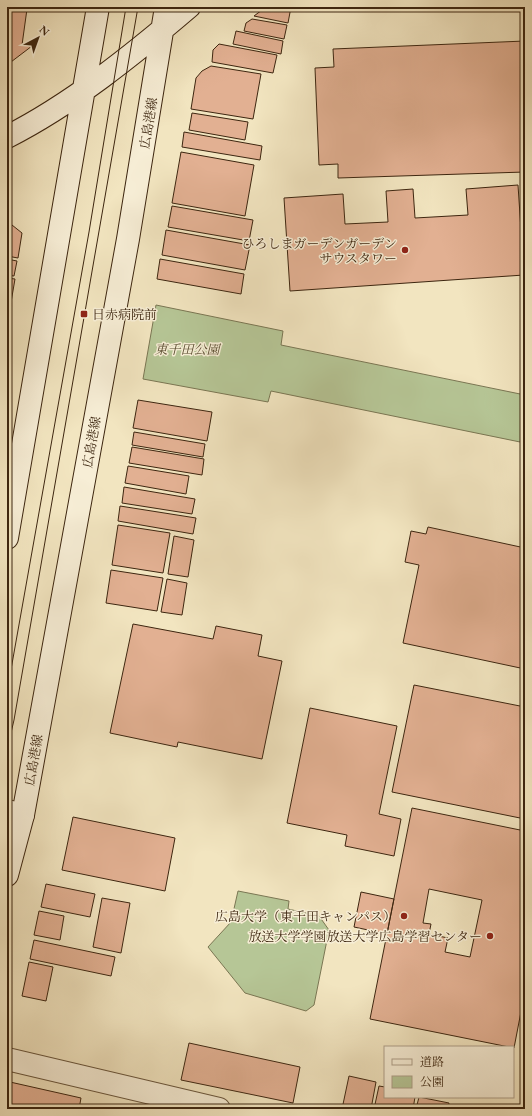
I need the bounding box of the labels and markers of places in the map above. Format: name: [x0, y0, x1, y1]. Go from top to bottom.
place label: ひろしまガーデンガーデン サウスタワー: [242, 235, 397, 267]
marker: ひろしまガーデンガーデン サウスタワー: [400, 245, 410, 255]
place label: 日赤病院前: [92, 306, 157, 323]
marker: 日赤病院前: [79, 309, 89, 319]
place label: 広島大学（東千田キャンパス）: [215, 908, 396, 925]
marker: 広島大学（東千田キャンパス）: [399, 911, 409, 921]
place label: 放送大学学園放送大学広島学習センター: [249, 928, 482, 945]
marker: 放送大学学園放送大学広島学習センター: [485, 931, 495, 941]

